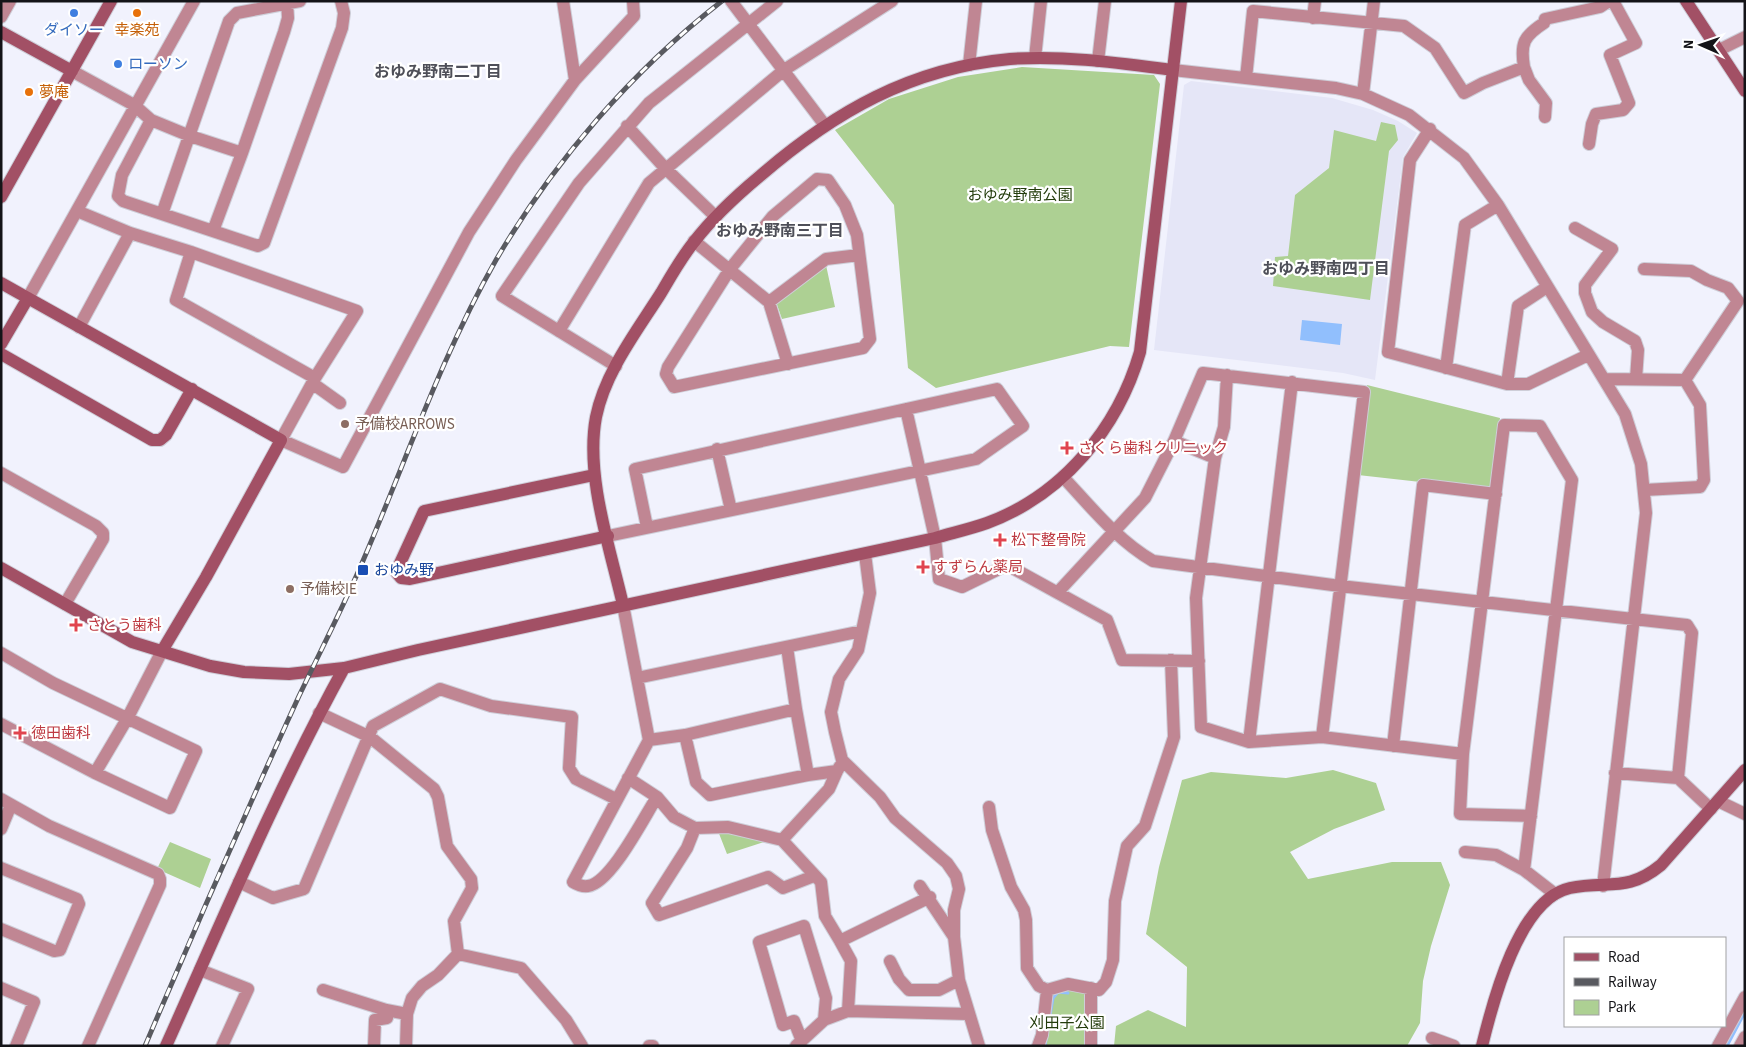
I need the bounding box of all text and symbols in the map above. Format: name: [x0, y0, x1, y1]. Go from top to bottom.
marker: ダイソー: [68, 7, 80, 19]
marker: 幸楽苑: [131, 7, 143, 19]
place label: ダイソー: [44, 20, 104, 41]
place label: 幸楽苑: [114, 20, 160, 41]
north arrow: [1676, 20, 1726, 70]
text: N: [1679, 40, 1699, 50]
place label: ローソン: [128, 54, 188, 75]
marker: ローソン: [112, 58, 124, 70]
district label: おゆみ野南二丁目: [374, 61, 502, 83]
place label: 夢庵: [39, 82, 69, 103]
marker: 夢庵: [23, 86, 35, 98]
park label: おゆみ野南公園: [967, 185, 1073, 206]
district label: おゆみ野南三丁目: [716, 220, 844, 242]
district label: おゆみ野南四丁目: [1262, 258, 1390, 280]
place label: 予備校ARROWS: [355, 414, 455, 435]
marker: 予備校ARROWS: [339, 418, 351, 430]
place label: さくら歯科クリニック: [1078, 438, 1228, 459]
marker: さくら歯科クリニック: [1060, 441, 1074, 455]
place label: 松下整骨院: [1011, 530, 1086, 551]
marker: 松下整骨院: [993, 533, 1007, 547]
place label: すずらん薬局: [933, 557, 1023, 578]
place label: おゆみ野: [374, 560, 434, 581]
marker: すずらん薬局: [917, 561, 929, 573]
marker: おゆみ野: [356, 563, 370, 577]
place label: 予備校IE: [300, 579, 357, 600]
marker: 予備校IE: [284, 583, 296, 595]
place label: さとう歯科: [87, 615, 162, 636]
marker: さとう歯科: [69, 618, 83, 632]
place label: 徳田歯科: [31, 723, 91, 744]
marker: 徳田歯科: [13, 726, 27, 740]
legend: [1564, 937, 1726, 1027]
text: Road: [1608, 947, 1640, 968]
text: Railway: [1608, 972, 1657, 993]
text: Park: [1608, 997, 1637, 1018]
park label: 刈田子公園: [1029, 1013, 1105, 1034]

